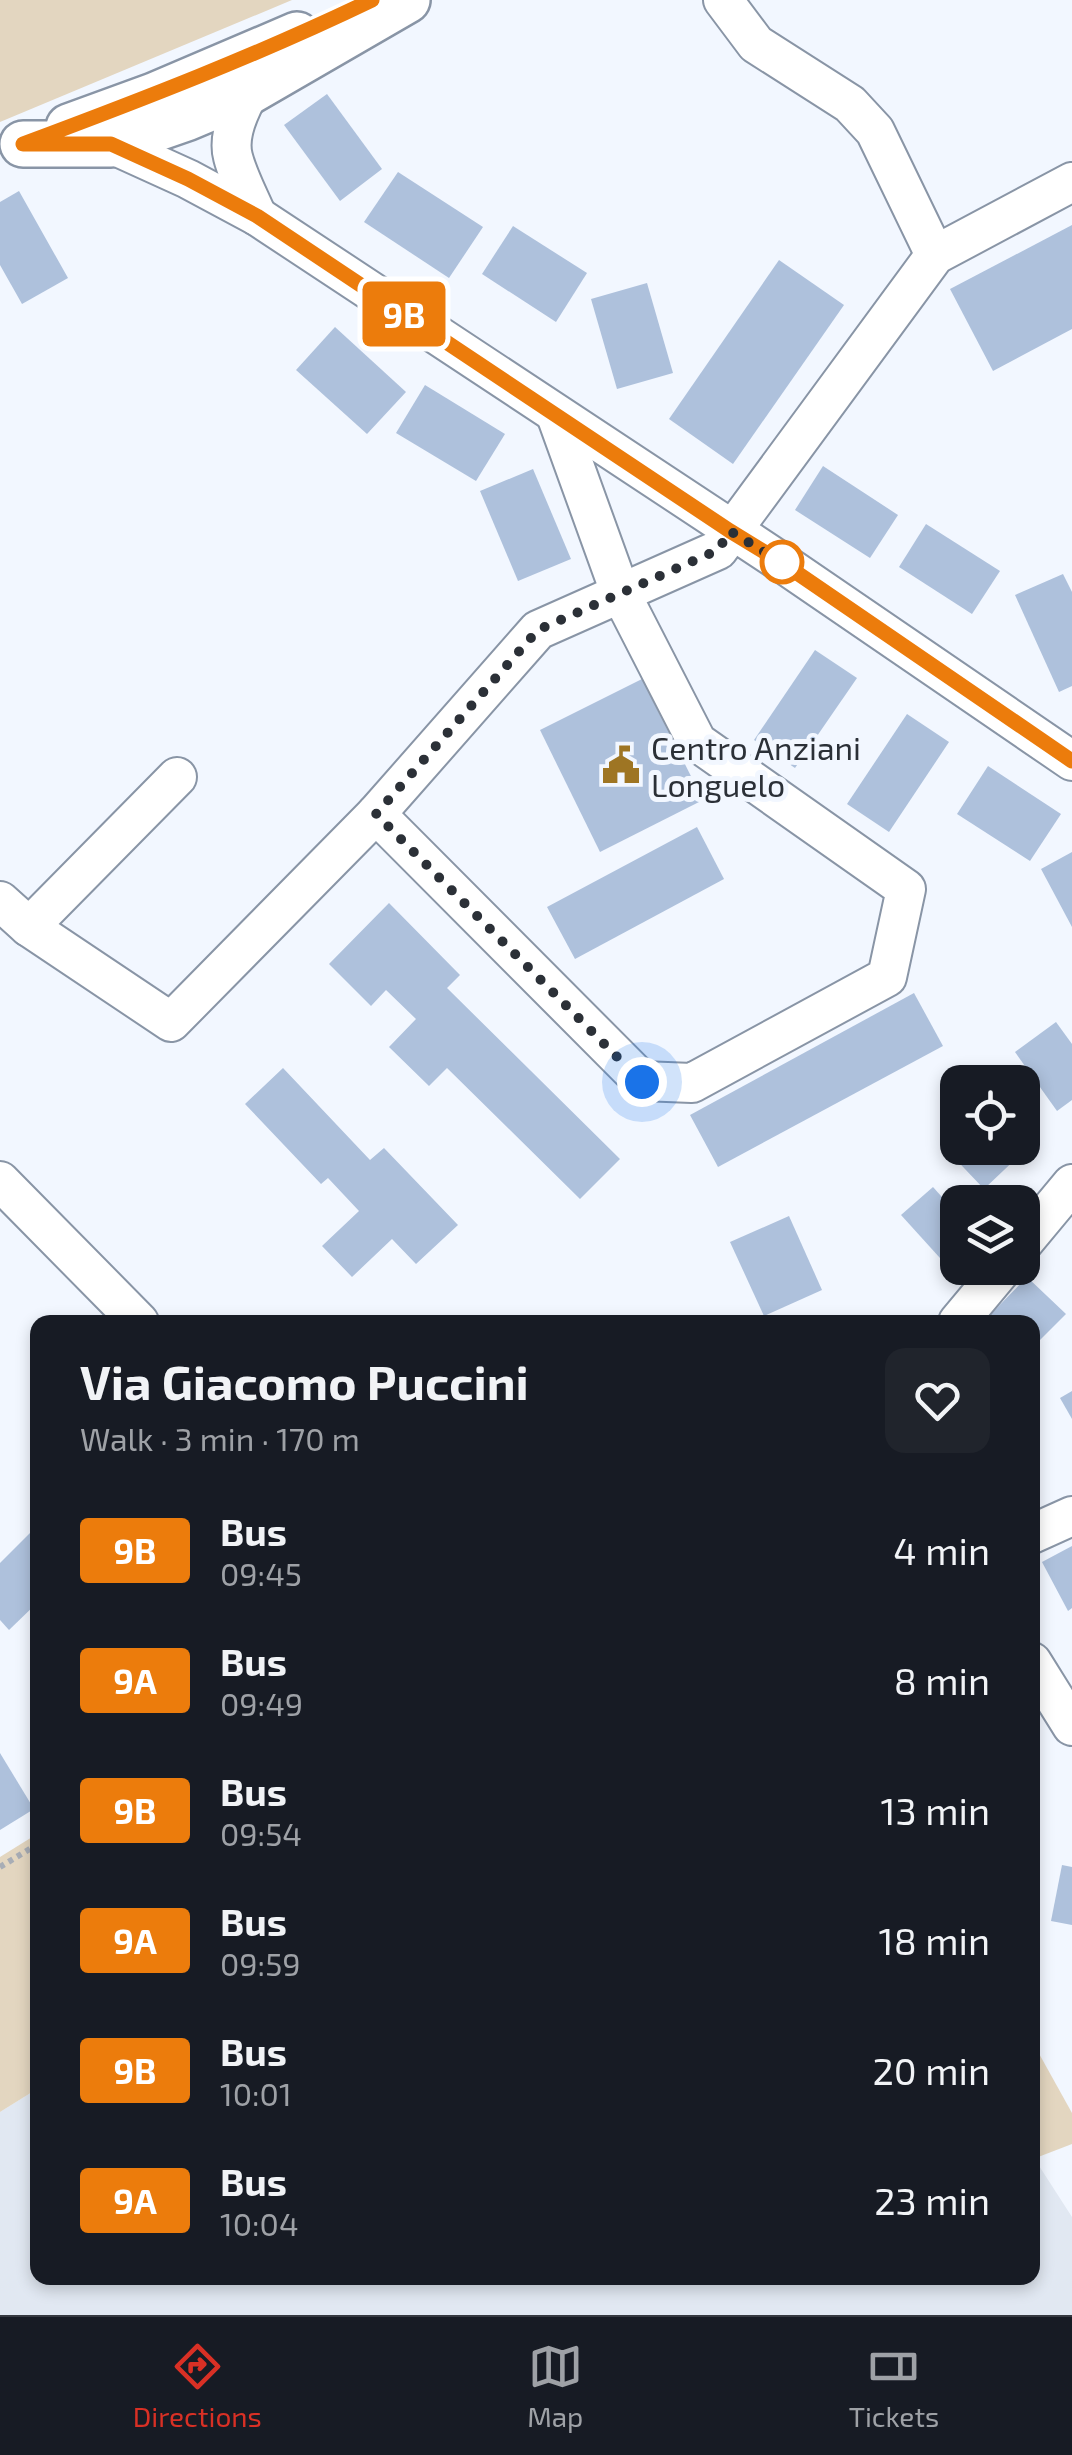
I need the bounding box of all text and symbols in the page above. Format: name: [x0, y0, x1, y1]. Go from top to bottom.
line badge: 9B: [359, 282, 449, 346]
text: 9B: [382, 293, 426, 335]
unlabelled marker: [761, 541, 803, 583]
place label: Centro Anziani Longuelo: [651, 728, 861, 803]
public building icon: Centro Anziani Longuelo: [600, 744, 642, 786]
your location: [617, 1057, 667, 1107]
map controls: [940, 1065, 1040, 1285]
button: locate: [940, 1065, 1040, 1165]
button: layers: [940, 1185, 1040, 1285]
button: heart: [885, 1348, 990, 1453]
text: Via Giacomo Puccini: [80, 1352, 529, 1410]
text: Walk · 3 min · 170 m: [80, 1419, 360, 1457]
text: Bus: [220, 1508, 287, 1554]
text: 4 min: [893, 1527, 990, 1573]
text: 9B: [113, 1529, 157, 1571]
text: 09:45: [220, 1554, 302, 1592]
text: Bus: [220, 1638, 287, 1684]
text: 8 min: [894, 1657, 990, 1703]
text: 9A: [113, 1659, 157, 1701]
text: 09:49: [220, 1684, 303, 1722]
text: Bus: [220, 1768, 287, 1814]
text: 13 min: [880, 1787, 990, 1833]
text: 9B: [113, 1789, 157, 1831]
text: 09:54: [220, 1814, 302, 1852]
text: Bus: [220, 1898, 287, 1944]
text: 18 min: [879, 1917, 990, 1963]
text: 9A: [113, 1919, 157, 1961]
text: 09:59: [220, 1944, 301, 1982]
text: Bus: [220, 2028, 287, 2074]
text: 20 min: [872, 2047, 990, 2093]
text: 9B: [113, 2049, 157, 2091]
text: 10:01: [220, 2074, 292, 2112]
text: Bus: [220, 2158, 287, 2204]
text: 23 min: [874, 2177, 990, 2223]
text: 9A: [113, 2179, 157, 2221]
text: 10:04: [220, 2204, 299, 2242]
tab: Directions: [133, 2339, 262, 2433]
tab: Map: [527, 2339, 583, 2433]
tab: Tickets: [849, 2339, 939, 2433]

